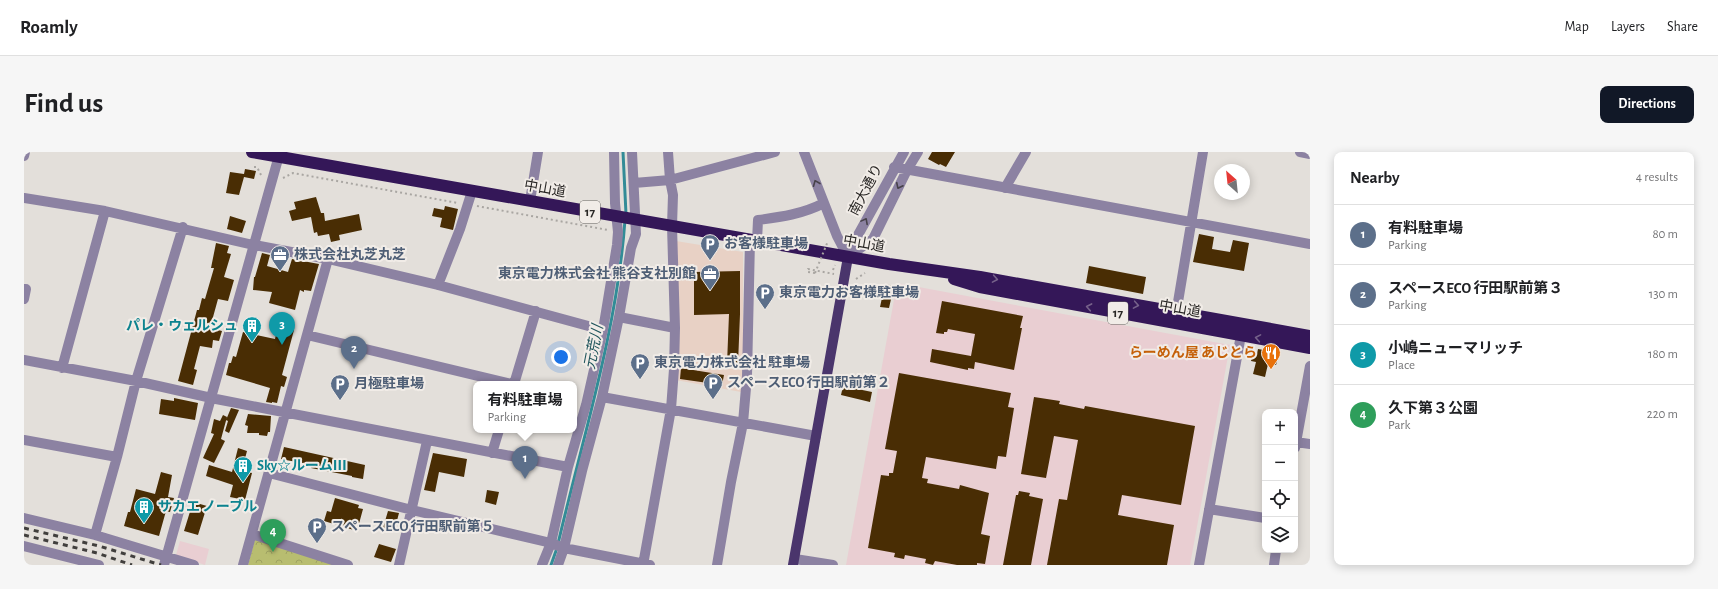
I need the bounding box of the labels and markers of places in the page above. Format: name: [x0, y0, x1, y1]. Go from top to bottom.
parking icon: お客様駐車場: [699, 233, 721, 261]
place label: お客様駐車場: [724, 236, 808, 251]
office icon: 株式会社丸芝丸芝: [269, 244, 291, 272]
place label: 株式会社丸芝丸芝: [294, 246, 406, 262]
office icon: 東京電力株式会社 熊谷支社別館: [699, 263, 721, 291]
place label: 東京電力株式会社 熊谷支社別館: [498, 265, 696, 281]
parking icon: 東京電力お客様駐車場: [754, 282, 776, 310]
place label: 東京電力お客様駐車場: [779, 285, 919, 300]
pin: 3: [269, 312, 295, 345]
building icon: パレ・ウェルシュ: [241, 315, 263, 343]
place label: パレ・ウェルシュ: [126, 318, 238, 333]
pin: 2: [341, 336, 367, 369]
restaurant icon: らーめん屋 あじとら: [1260, 342, 1282, 370]
place label: らーめん屋 あじとら: [1129, 345, 1257, 360]
parking icon: 東京電力株式会社 駐車場: [629, 352, 651, 380]
place label: 東京電力株式会社 駐車場: [654, 354, 810, 370]
parking icon: スペースECO 行田駅前第２: [702, 372, 724, 400]
parking icon: 月極駐車場: [329, 373, 351, 401]
place label: スペースECO 行田駅前第２: [727, 374, 891, 390]
place label: 月極駐車場: [354, 376, 424, 391]
pin: 1: [512, 446, 538, 479]
building icon: Sky☆ルームⅢ: [232, 455, 254, 483]
place label: Sky☆ルームⅢ: [257, 459, 347, 473]
building icon: サカエ ノーブル: [133, 496, 155, 524]
place label: サカエ ノーブル: [158, 498, 257, 514]
parking icon: スペースECO 行田駅前第５: [306, 516, 328, 544]
place label: スペースECO 行田駅前第５: [331, 518, 495, 534]
pin: 4: [260, 519, 286, 552]

